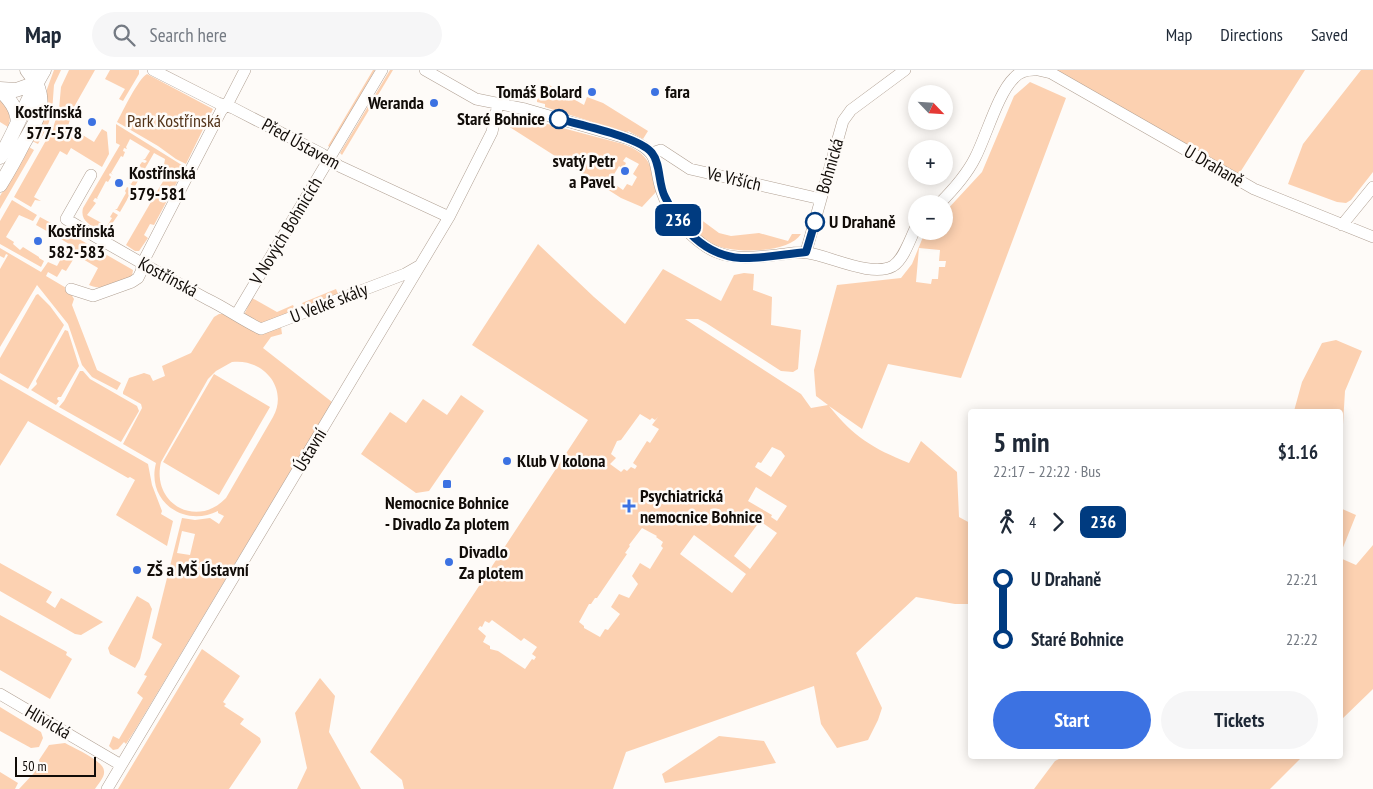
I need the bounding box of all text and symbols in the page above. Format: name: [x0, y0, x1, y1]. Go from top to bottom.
search box: [92, 12, 442, 57]
text: Map: [25, 19, 62, 50]
icon: search: [110, 21, 138, 49]
text: Search here: [150, 23, 227, 47]
text: Map: [1166, 23, 1192, 46]
text: Directions: [1220, 23, 1283, 46]
text: Saved: [1311, 23, 1348, 46]
place label: Tomáš Bolard: [496, 80, 582, 103]
place label: fara: [665, 80, 690, 103]
north arrow: [908, 85, 952, 130]
map controls: [908, 85, 953, 240]
marker: Tomáš Bolard: [586, 86, 598, 98]
marker: fara: [649, 86, 661, 98]
place label: Weranda: [367, 91, 424, 114]
marker: Weranda: [428, 97, 440, 109]
place label: Kostřínská 577-578: [15, 100, 82, 144]
place label: Staré Bohnice: [457, 107, 545, 130]
park label: Park Kostřínská: [127, 109, 221, 132]
marker: Staré Bohnice: [549, 109, 569, 129]
street label: Před Ústavem: [258, 113, 344, 174]
marker: Kostřínská 577-578: [86, 116, 98, 128]
street label: Bohnická: [811, 135, 848, 196]
street label: U Drahaně: [1180, 139, 1248, 192]
button: +: [908, 140, 953, 185]
place label: svatý Petr a Pavel: [553, 149, 616, 193]
place label: Kostřínská 579-581: [129, 161, 196, 205]
street label: Ve Vrších: [704, 161, 764, 196]
marker: svatý Petr a Pavel: [619, 165, 631, 177]
street label: V Nových Bohnicích: [244, 173, 327, 290]
marker: Kostřínská 579-581: [113, 177, 125, 189]
button: −: [908, 195, 953, 240]
line badge: 236: [649, 204, 707, 236]
text: 236: [665, 208, 691, 231]
place label: U Drahaně: [829, 210, 896, 233]
marker: U Drahaně: [805, 212, 825, 232]
place label: Kostřínská 582-583: [48, 219, 115, 263]
marker: Kostřínská 582-583: [32, 235, 44, 247]
street label: Kostřínská: [135, 251, 202, 302]
street label: U Velké skály: [287, 277, 371, 328]
text: 5 min: [993, 423, 1050, 460]
street label: Ústavní: [288, 424, 331, 476]
text: $1.16: [1278, 440, 1318, 464]
place label: Klub V kolona: [517, 449, 605, 472]
marker: Klub V kolona: [501, 455, 513, 467]
text: 22:17 – 22:22 · Bus: [993, 461, 1101, 481]
marker: Nemocnice Bohnice - Divadlo Za plotem: [441, 478, 453, 490]
place label: Psychiatrická nemocnice Bohnice: [640, 484, 763, 528]
place label: Nemocnice Bohnice - Divadlo Za plotem: [385, 491, 509, 535]
marker: Psychiatrická nemocnice Bohnice: [622, 499, 636, 513]
icon: walk: [993, 508, 1021, 536]
icon: forward: [1044, 508, 1072, 536]
text: 236: [1090, 510, 1116, 533]
text: 4: [1029, 512, 1036, 532]
place label: Divadlo Za plotem: [459, 540, 523, 584]
marker: Divadlo Za plotem: [443, 556, 455, 568]
place label: ZŠ a MŠ Ústavní: [147, 558, 249, 581]
marker: ZŠ a MŠ Ústavní: [131, 564, 143, 576]
text: U Drahaně: [1031, 567, 1101, 591]
text: 22:21: [1286, 569, 1318, 589]
text: Staré Bohnice: [1031, 627, 1124, 651]
text: 22:22: [1286, 629, 1318, 649]
button: Start: [993, 691, 1151, 749]
button: Tickets: [1161, 691, 1318, 749]
street label: Hlivická: [21, 699, 75, 744]
scale bar: [15, 754, 96, 777]
text: 50 m: [22, 757, 47, 775]

